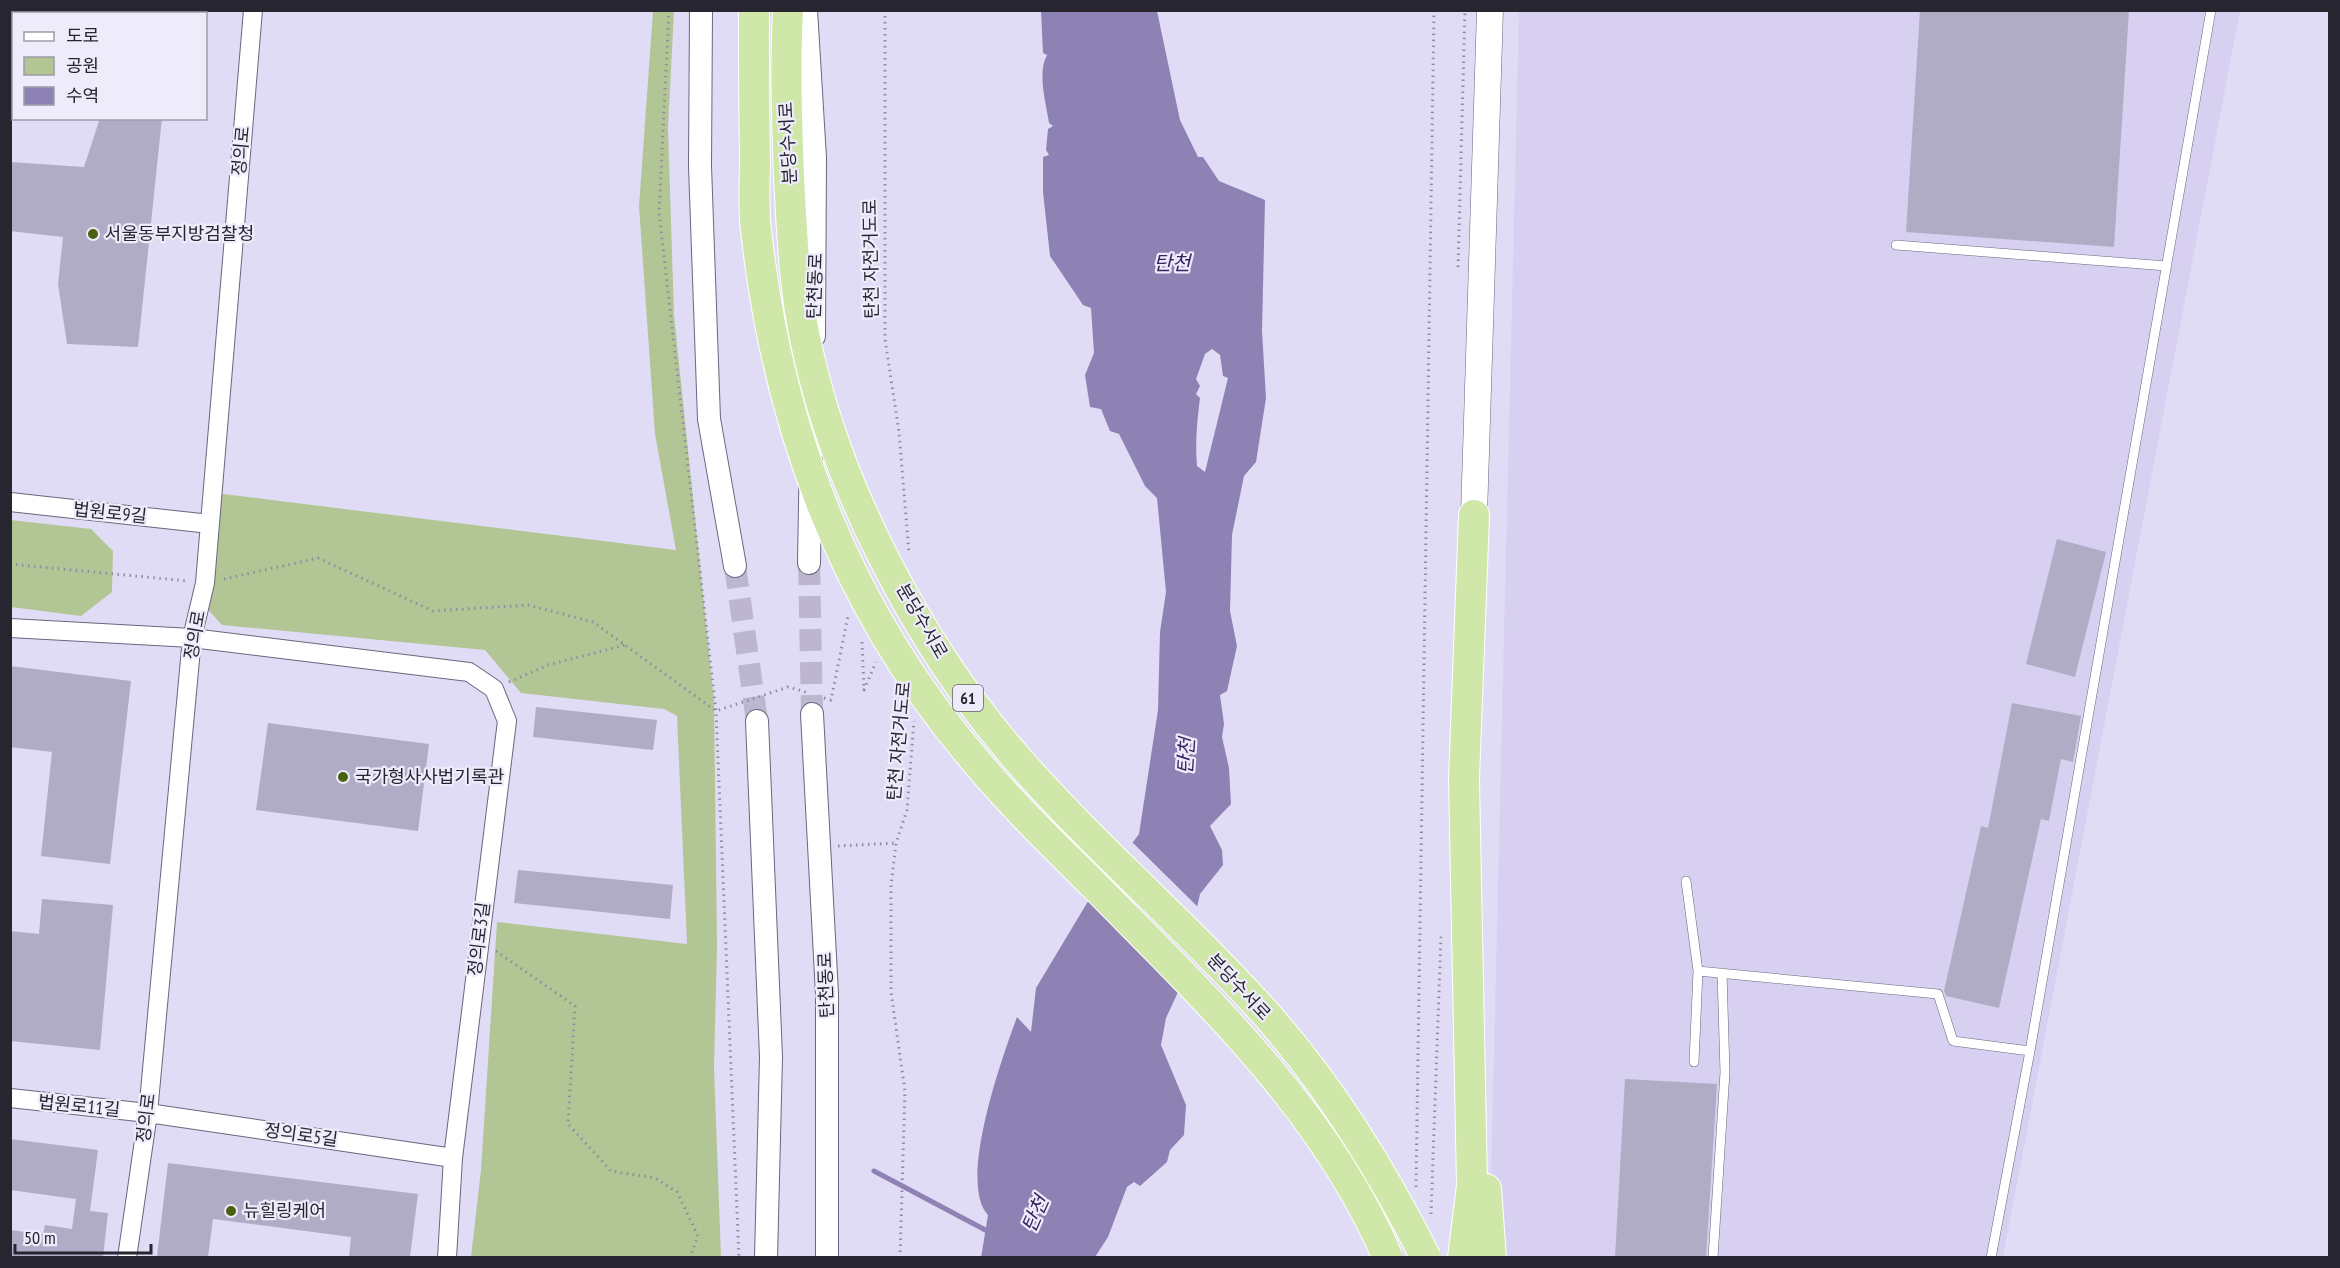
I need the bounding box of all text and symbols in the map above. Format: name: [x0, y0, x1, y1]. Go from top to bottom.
legend: [12, 12, 207, 120]
text: 도로: [66, 24, 99, 47]
text: 공원: [66, 54, 99, 77]
text: 수역: [66, 84, 99, 107]
street label: 분당수서로: [774, 101, 801, 185]
street label: 정의로: [227, 125, 254, 177]
street label: 탄천 자전거도로: [858, 199, 883, 319]
place label: 서울동부지방검찰청: [105, 222, 254, 245]
marker: 서울동부지방검찰청: [86, 227, 100, 241]
water label: 탄천: [1154, 250, 1193, 276]
street label: 탄천동로: [802, 252, 827, 319]
street label: 법원로9길: [72, 497, 148, 528]
street label: 분당수서로: [892, 579, 953, 662]
street label: 정의로: [179, 608, 210, 661]
street label: 탄천 자전거도로: [882, 680, 915, 802]
road number: 61: [953, 685, 983, 711]
water label: 탄천: [1172, 734, 1200, 775]
place label: 국가형사사법기록관: [355, 765, 504, 788]
marker: 국가형사사법기록관: [336, 770, 350, 784]
street label: 정의로3길: [463, 901, 494, 977]
street label: 분당수서로: [1203, 949, 1276, 1025]
street label: 탄천동로: [813, 952, 838, 1019]
street label: 법원로11길: [37, 1090, 121, 1121]
street label: 정의로: [131, 1092, 160, 1144]
street label: 정의로5길: [263, 1118, 339, 1151]
water label: 탄천: [1016, 1190, 1055, 1236]
place label: 뉴힐링케어: [243, 1199, 326, 1222]
marker: 뉴힐링케어: [224, 1204, 238, 1218]
scale bar: [15, 1217, 152, 1255]
text: 50 m: [24, 1226, 56, 1249]

